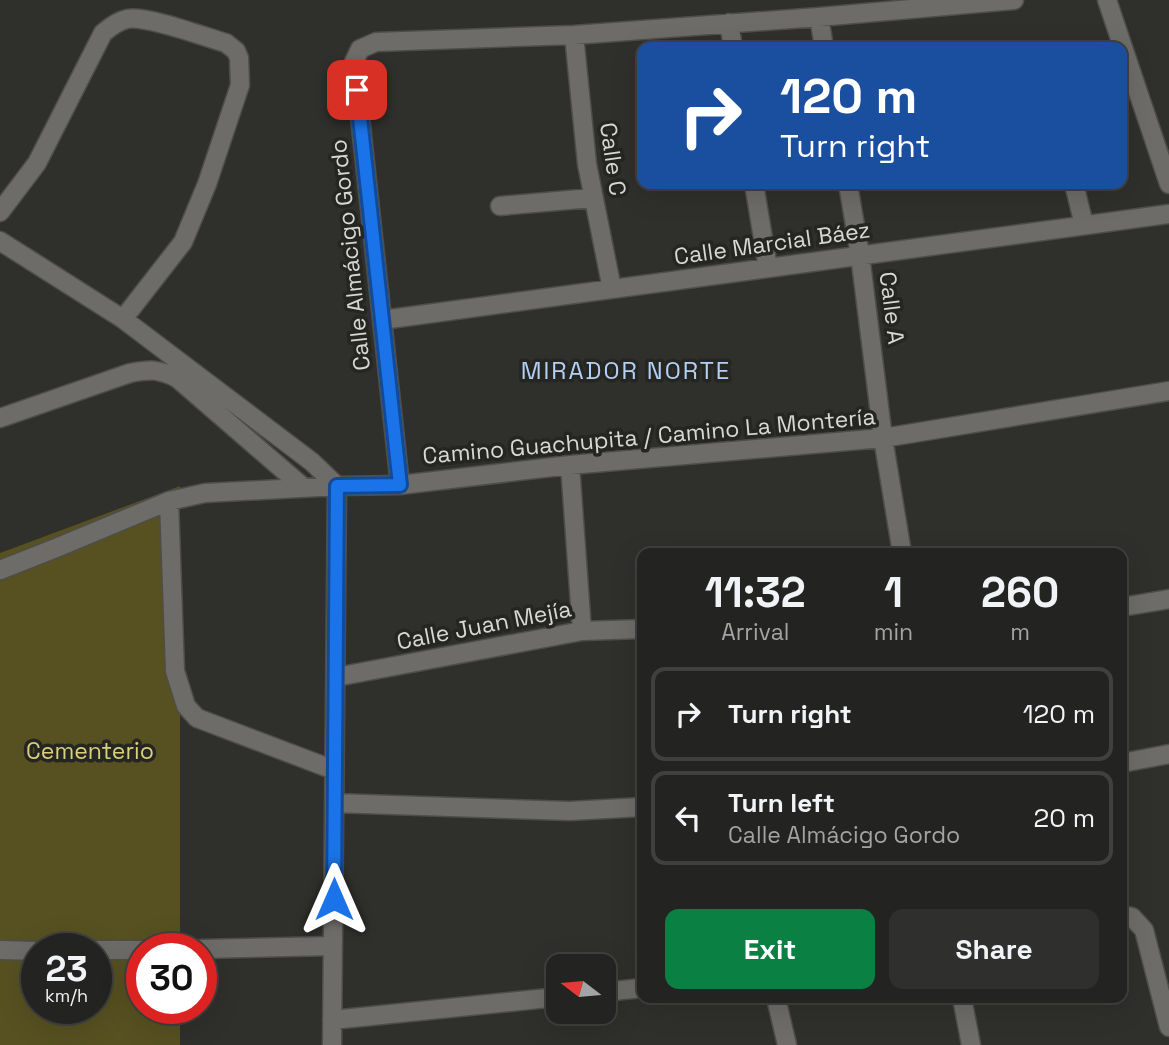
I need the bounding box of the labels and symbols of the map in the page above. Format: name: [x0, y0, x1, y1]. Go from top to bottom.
pin: [327, 60, 387, 120]
street label: Calle C: [593, 120, 633, 198]
street label: Calle Almácigo Gordo: [323, 138, 377, 372]
street label: Calle Marcial Báez: [672, 214, 872, 272]
street label: Calle A: [873, 270, 911, 346]
district label: MIRADOR NORTE: [521, 355, 731, 386]
street label: Camino Guachupita / Camino La Montería: [421, 401, 877, 471]
street label: Calle Juan Mejía: [394, 593, 574, 657]
park label: Cementerio: [26, 736, 154, 766]
position arrow: [297, 862, 371, 936]
speed limit sign: 30: [126, 933, 217, 1024]
north arrow: [546, 954, 616, 1024]

